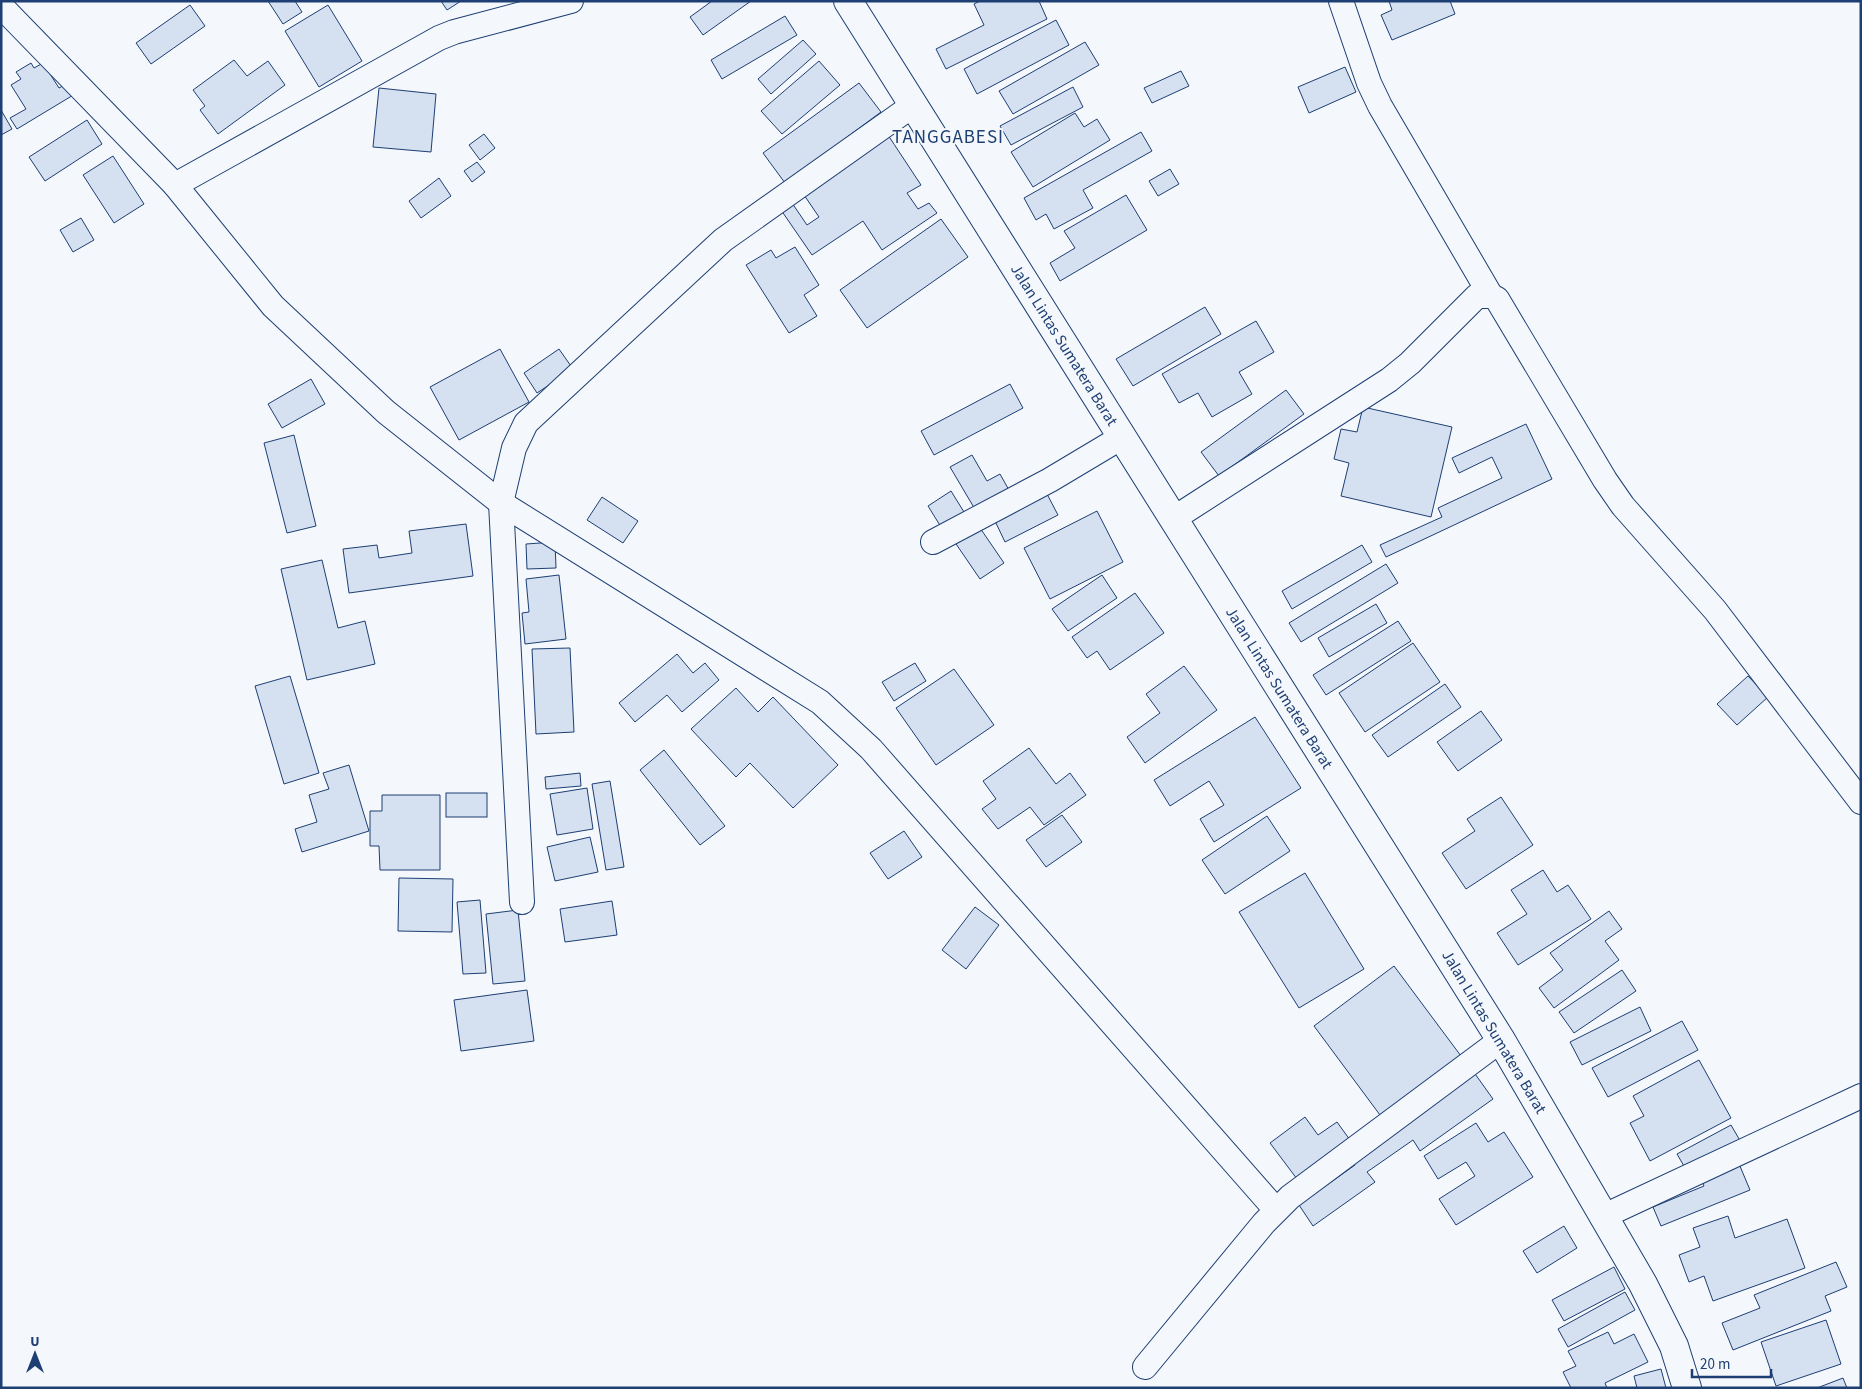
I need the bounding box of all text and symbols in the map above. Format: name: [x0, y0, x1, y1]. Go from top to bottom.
district label: TANGGABESI: [892, 124, 1004, 151]
street label: Jalan Lintas Sumatera Barat: [1005, 260, 1123, 431]
street label: Jalan Lintas Sumatera Barat: [1220, 603, 1338, 774]
street label: Jalan Lintas Sumatera Barat: [1436, 946, 1552, 1118]
north arrow: [10, 1329, 60, 1379]
text: U: [30, 1332, 40, 1352]
scale bar: [1692, 1346, 1771, 1378]
text: 20 m: [1700, 1354, 1730, 1375]

